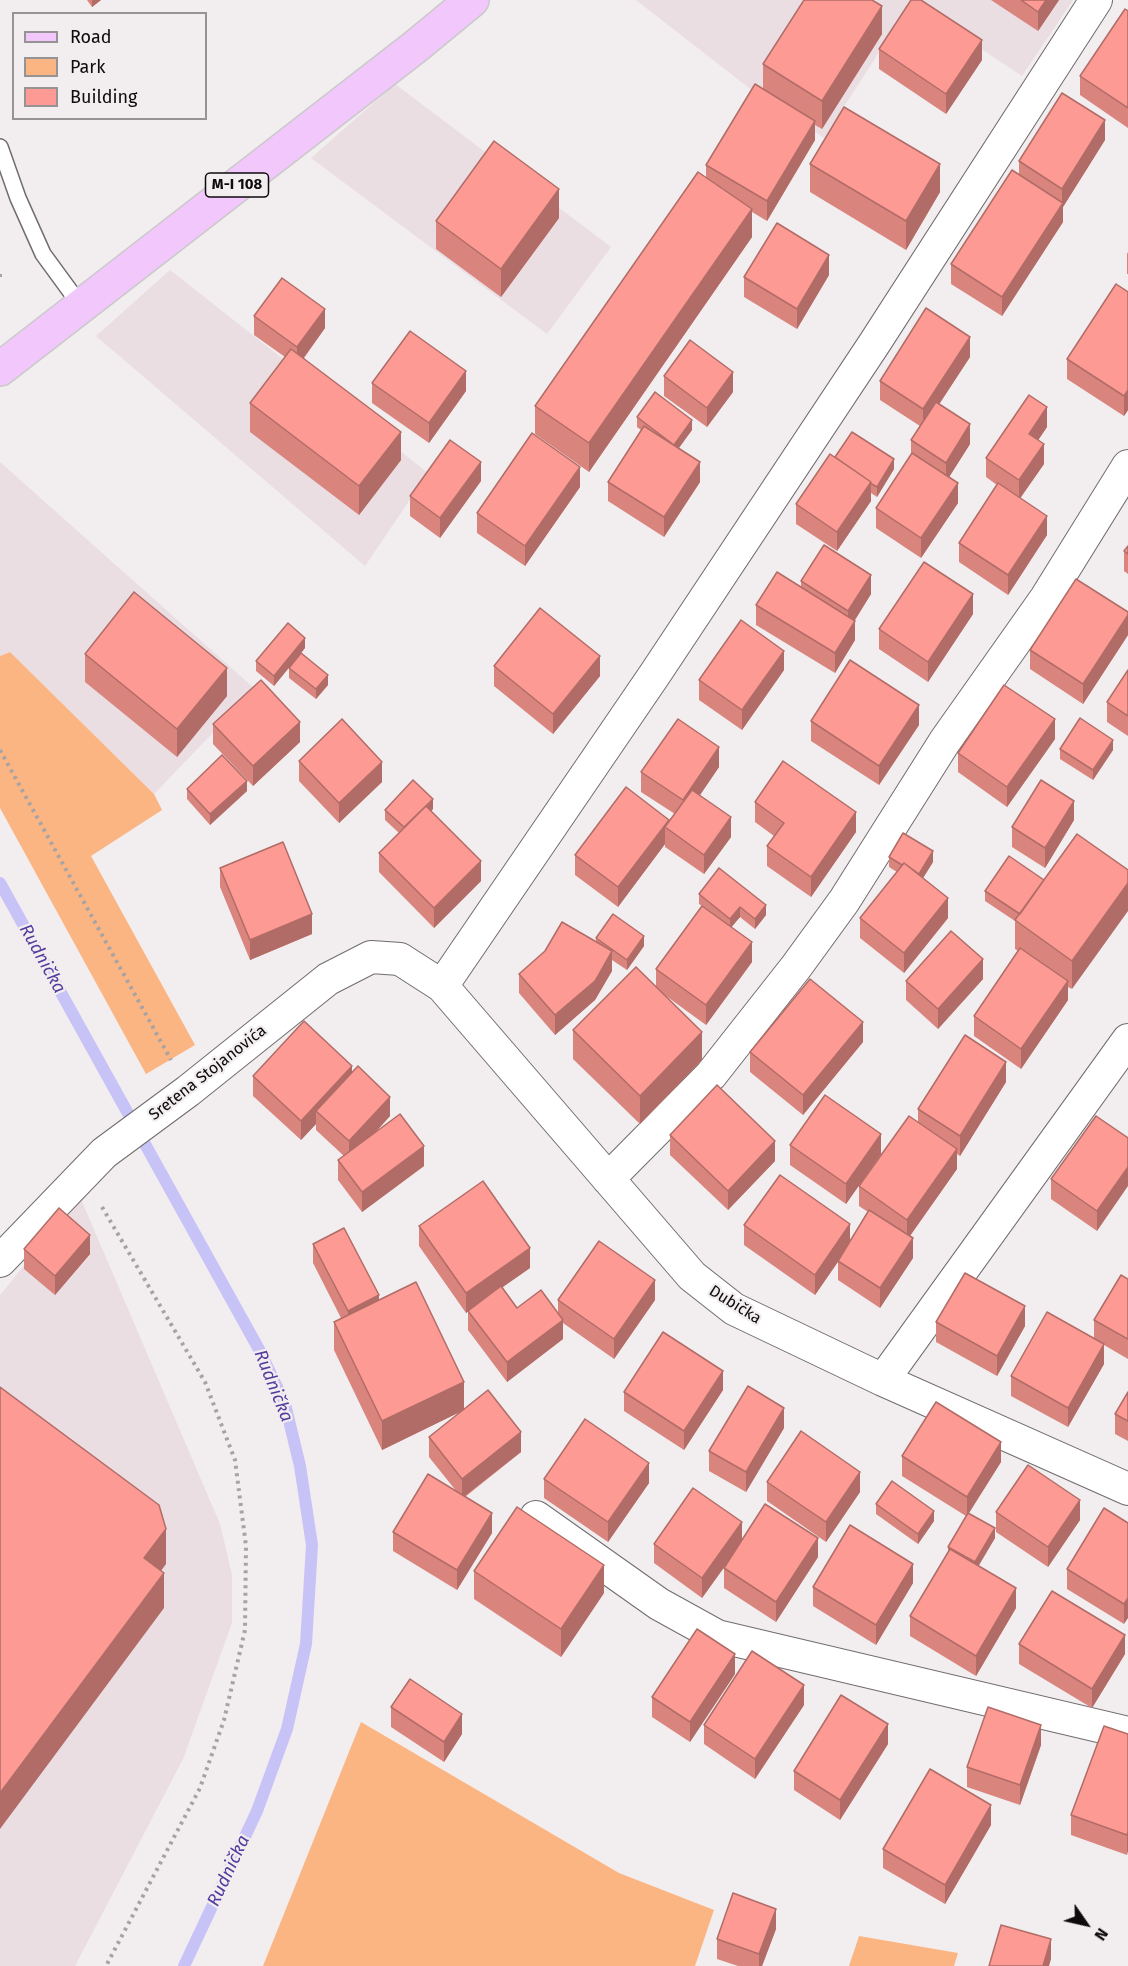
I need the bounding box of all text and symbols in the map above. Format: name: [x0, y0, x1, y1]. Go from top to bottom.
legend: [12, 12, 207, 120]
text: Road: [70, 26, 112, 48]
text: Park: [70, 56, 105, 78]
text: Building: [70, 86, 137, 108]
road number: M-I 108: [206, 173, 268, 197]
water label: Rudnička: [14, 921, 70, 997]
street label: Sretena Stojanovića: [145, 1021, 271, 1125]
street label: Dubička: [705, 1282, 765, 1328]
water label: Rudnička: [249, 1347, 297, 1425]
water label: Rudnička: [203, 1832, 255, 1910]
north arrow: [1056, 1894, 1116, 1954]
text: N: [1090, 1925, 1112, 1944]

